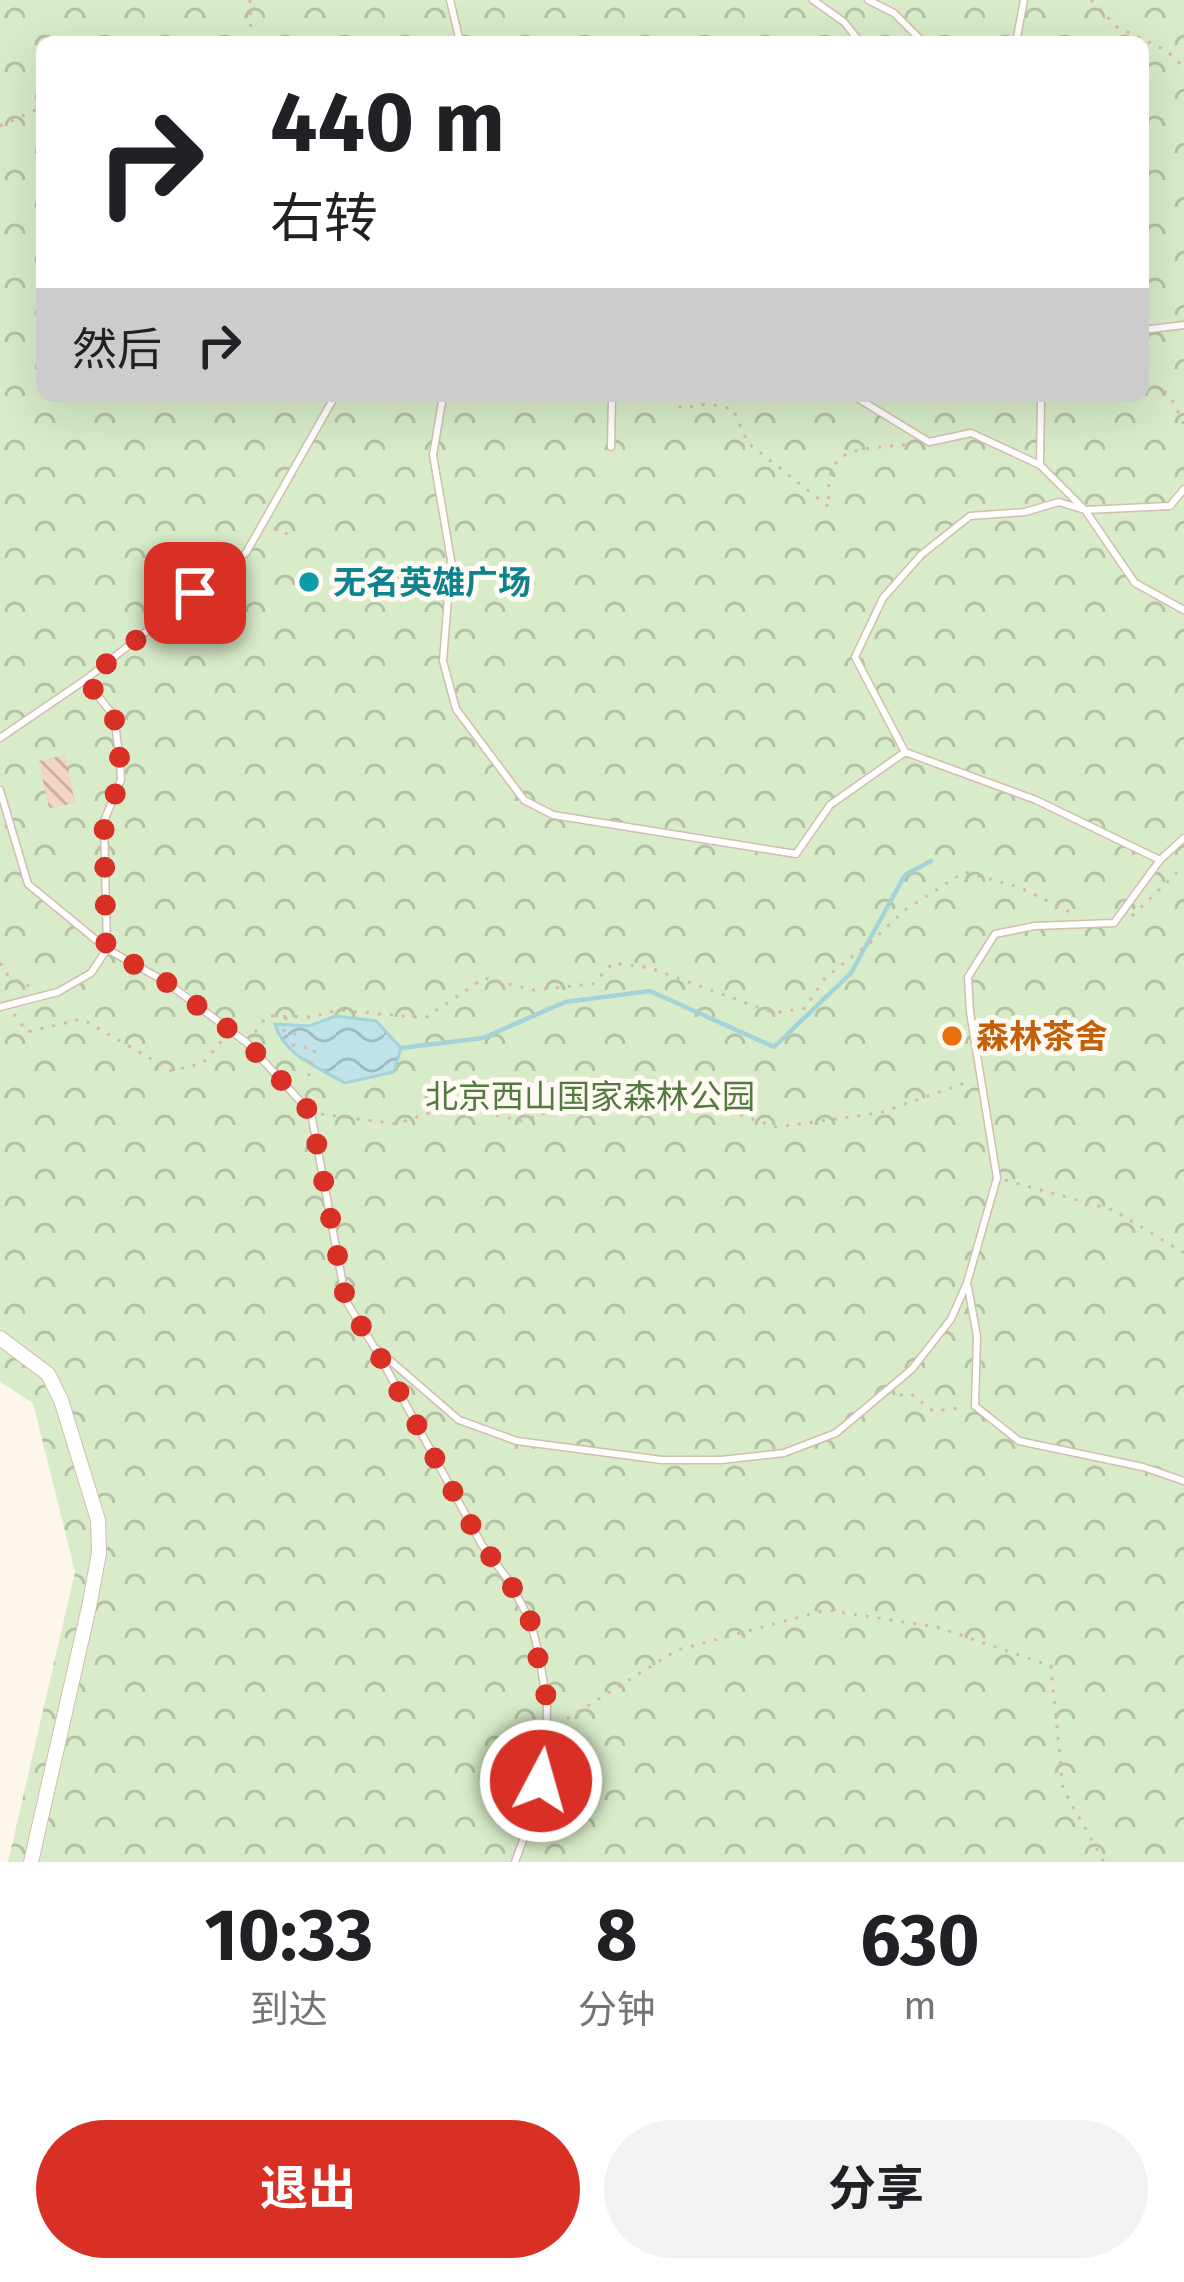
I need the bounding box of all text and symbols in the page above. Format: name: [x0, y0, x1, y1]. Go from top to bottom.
text: 440 m: [270, 72, 505, 173]
icon: right: [72, 84, 228, 240]
text: 右转: [270, 187, 378, 251]
icon: right: [186, 312, 252, 378]
text: 然后: [72, 323, 162, 377]
pin: [144, 542, 246, 644]
icon: arrive: [162, 560, 228, 626]
place label: 无名英雄广场: [333, 563, 531, 603]
marker: 无名英雄广场: [296, 569, 322, 595]
place label: 森林茶舍: [976, 1017, 1108, 1057]
marker: 森林茶舍: [939, 1023, 965, 1049]
park label: 北京西山国家森林公园: [425, 1077, 755, 1117]
position arrow: [478, 1718, 604, 1844]
text: 10:33: [204, 1893, 373, 1979]
text: 8: [596, 1893, 638, 1979]
text: 630: [860, 1898, 980, 1984]
text: m: [903, 1983, 937, 2029]
text: 到达: [250, 1987, 328, 2033]
text: 分钟: [578, 1987, 656, 2033]
button: 退出: [36, 2120, 580, 2258]
button: 分享: [604, 2120, 1148, 2258]

